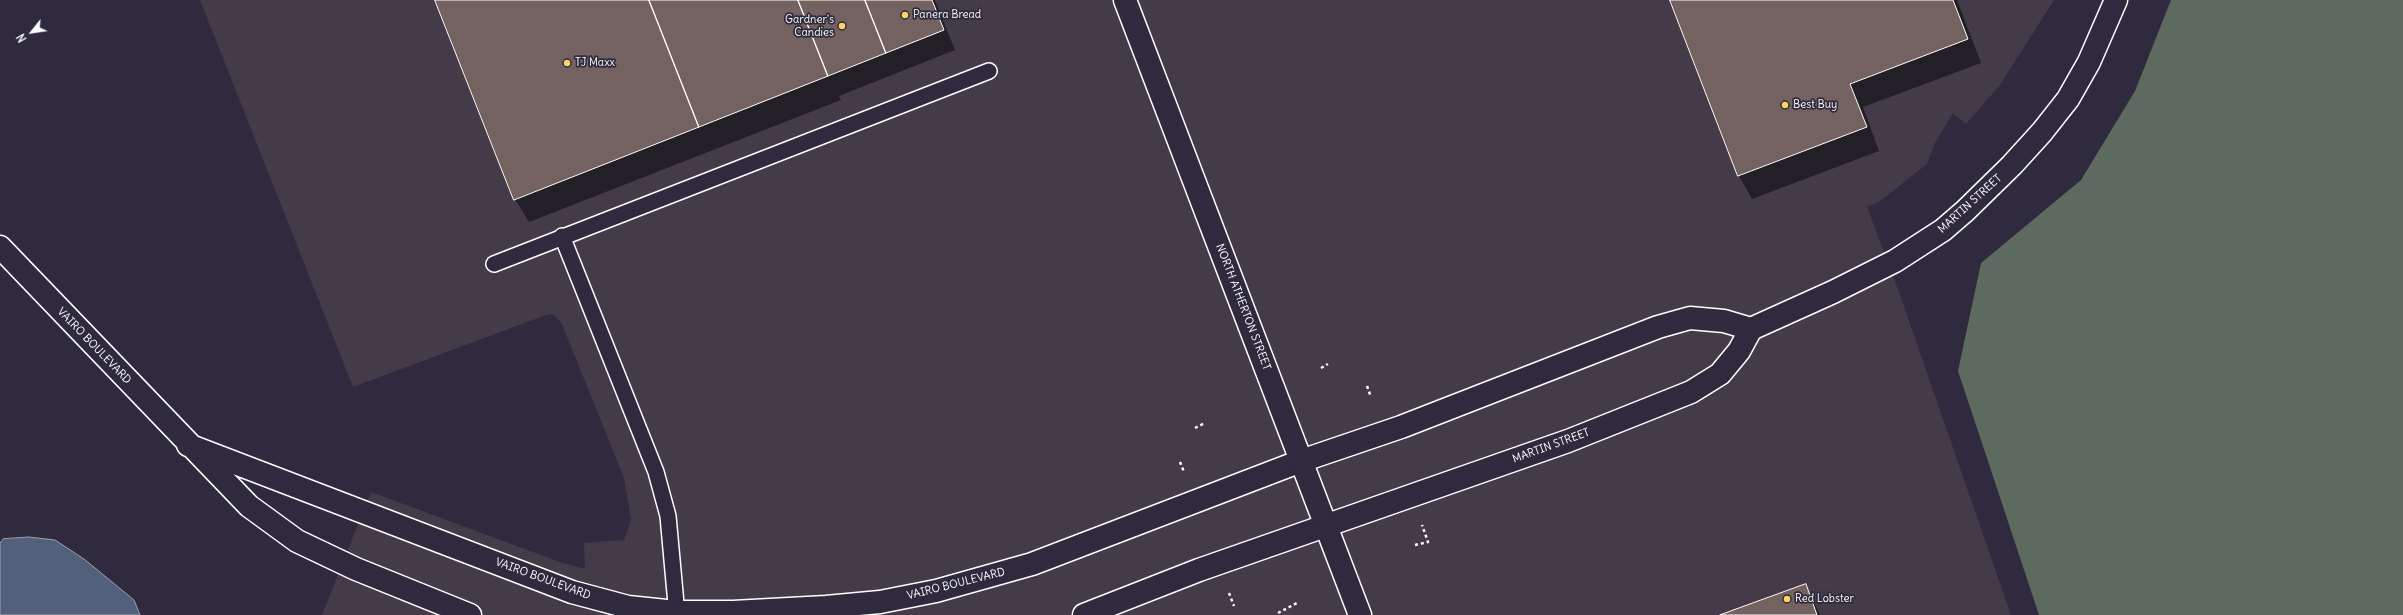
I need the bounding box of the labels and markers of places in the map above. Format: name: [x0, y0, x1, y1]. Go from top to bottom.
place label: Panera Bread: [913, 8, 981, 22]
marker: Panera Bread: [900, 10, 910, 20]
place label: Gardner's Candies: [785, 13, 834, 39]
marker: Gardner's Candies: [837, 21, 847, 31]
place label: TJ Maxx: [575, 56, 615, 70]
marker: TJ Maxx: [562, 58, 572, 68]
place label: Best Buy: [1793, 98, 1837, 112]
marker: Best Buy: [1780, 100, 1790, 110]
place label: Red Lobster: [1795, 592, 1854, 606]
marker: Red Lobster: [1782, 594, 1792, 604]

